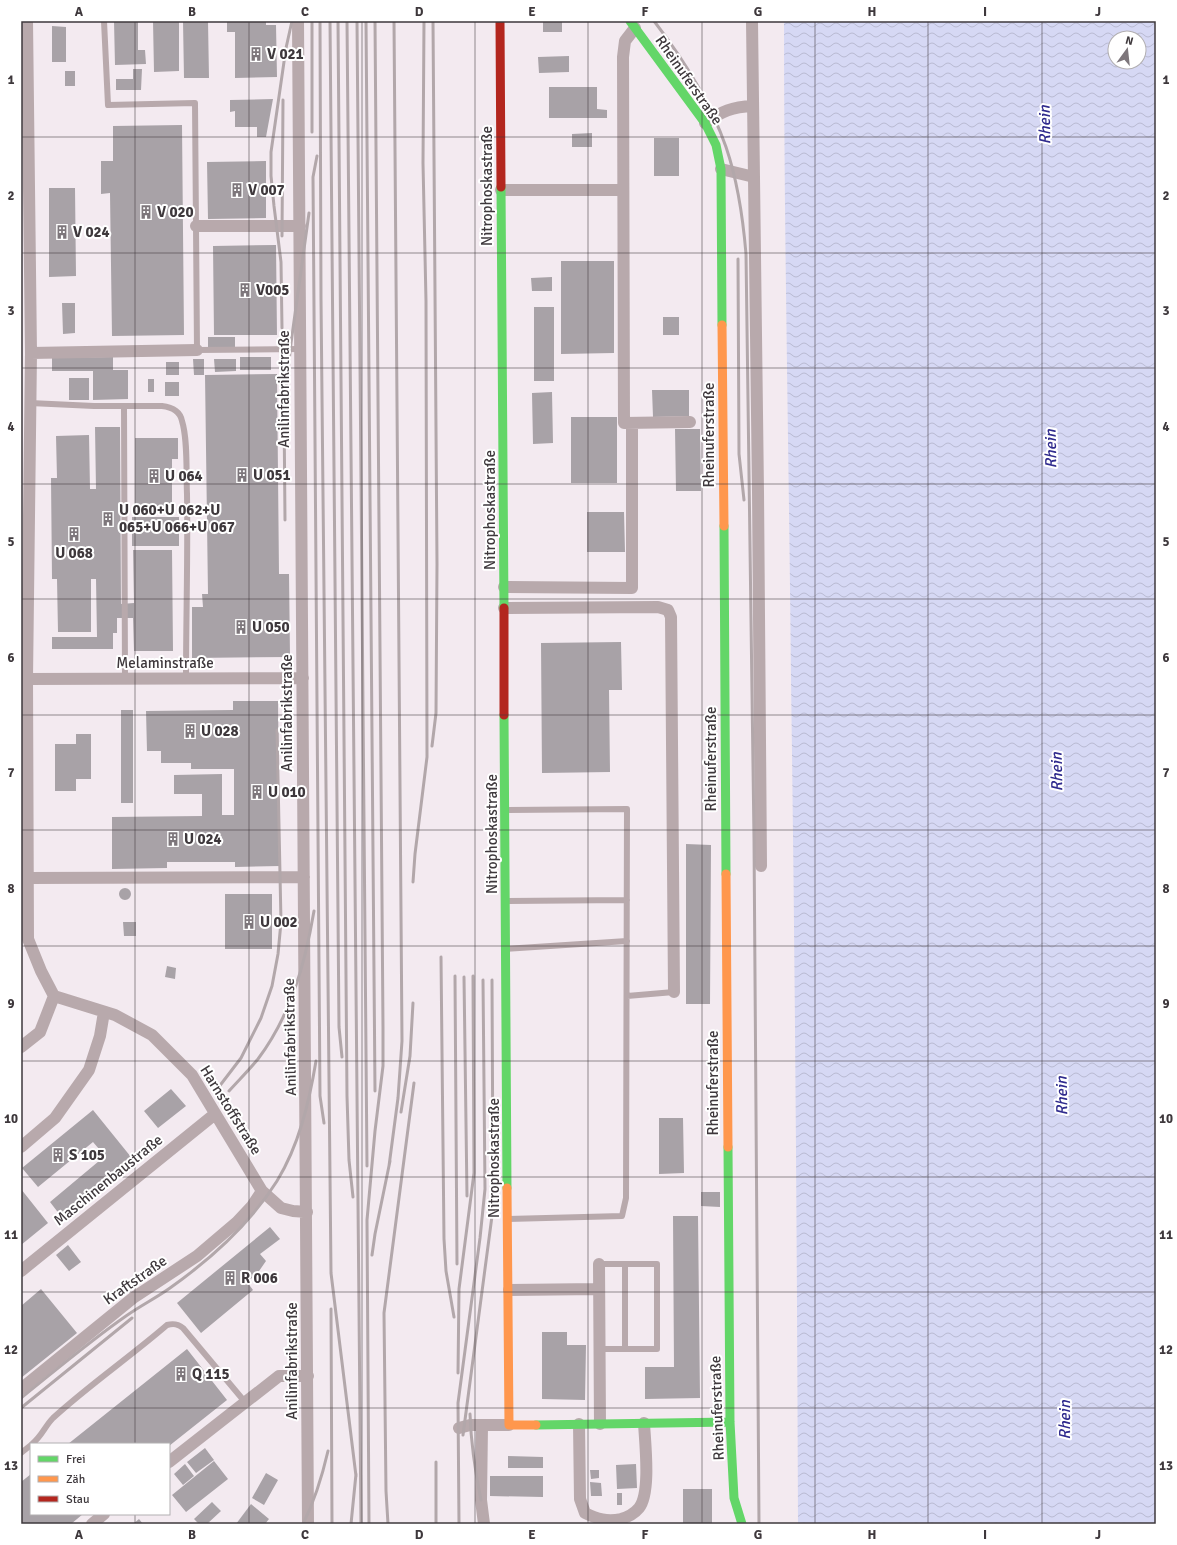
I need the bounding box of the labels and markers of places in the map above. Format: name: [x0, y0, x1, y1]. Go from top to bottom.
place label: V 021: [267, 45, 304, 63]
building icon: V 021: [248, 46, 264, 62]
place label: V 007: [248, 181, 285, 199]
building icon: V 007: [229, 182, 245, 198]
place label: V 020: [157, 203, 194, 221]
building icon: V 020: [138, 204, 154, 220]
place label: V 024: [73, 223, 110, 241]
building icon: V 024: [54, 224, 70, 240]
place label: V005: [256, 281, 289, 299]
building icon: V005: [237, 282, 253, 298]
place label: U 051: [253, 466, 291, 484]
place label: U 064: [165, 467, 203, 485]
building icon: U 051: [234, 467, 250, 483]
building icon: U 064: [146, 468, 162, 484]
place label: U 060+U 062+U 065+U 066+U 067: [119, 501, 235, 536]
building icon: U 060+U 062+U 065+U 066+U 067: [100, 511, 116, 527]
building icon: U 068: [66, 526, 82, 542]
place label: U 068: [55, 544, 93, 562]
place label: U 050: [252, 618, 290, 636]
building icon: U 050: [233, 619, 249, 635]
place label: U 028: [201, 722, 239, 740]
building icon: U 028: [182, 723, 198, 739]
place label: U 010: [268, 783, 306, 801]
building icon: U 010: [249, 784, 265, 800]
place label: U 024: [184, 830, 222, 848]
building icon: U 024: [165, 831, 181, 847]
place label: U 002: [260, 913, 298, 931]
building icon: U 002: [241, 914, 257, 930]
place label: S 105: [69, 1146, 105, 1164]
building icon: S 105: [50, 1147, 66, 1163]
place label: R 006: [241, 1269, 278, 1287]
building icon: R 006: [222, 1270, 238, 1286]
place label: Q 115: [192, 1365, 230, 1383]
building icon: Q 115: [173, 1366, 189, 1382]

